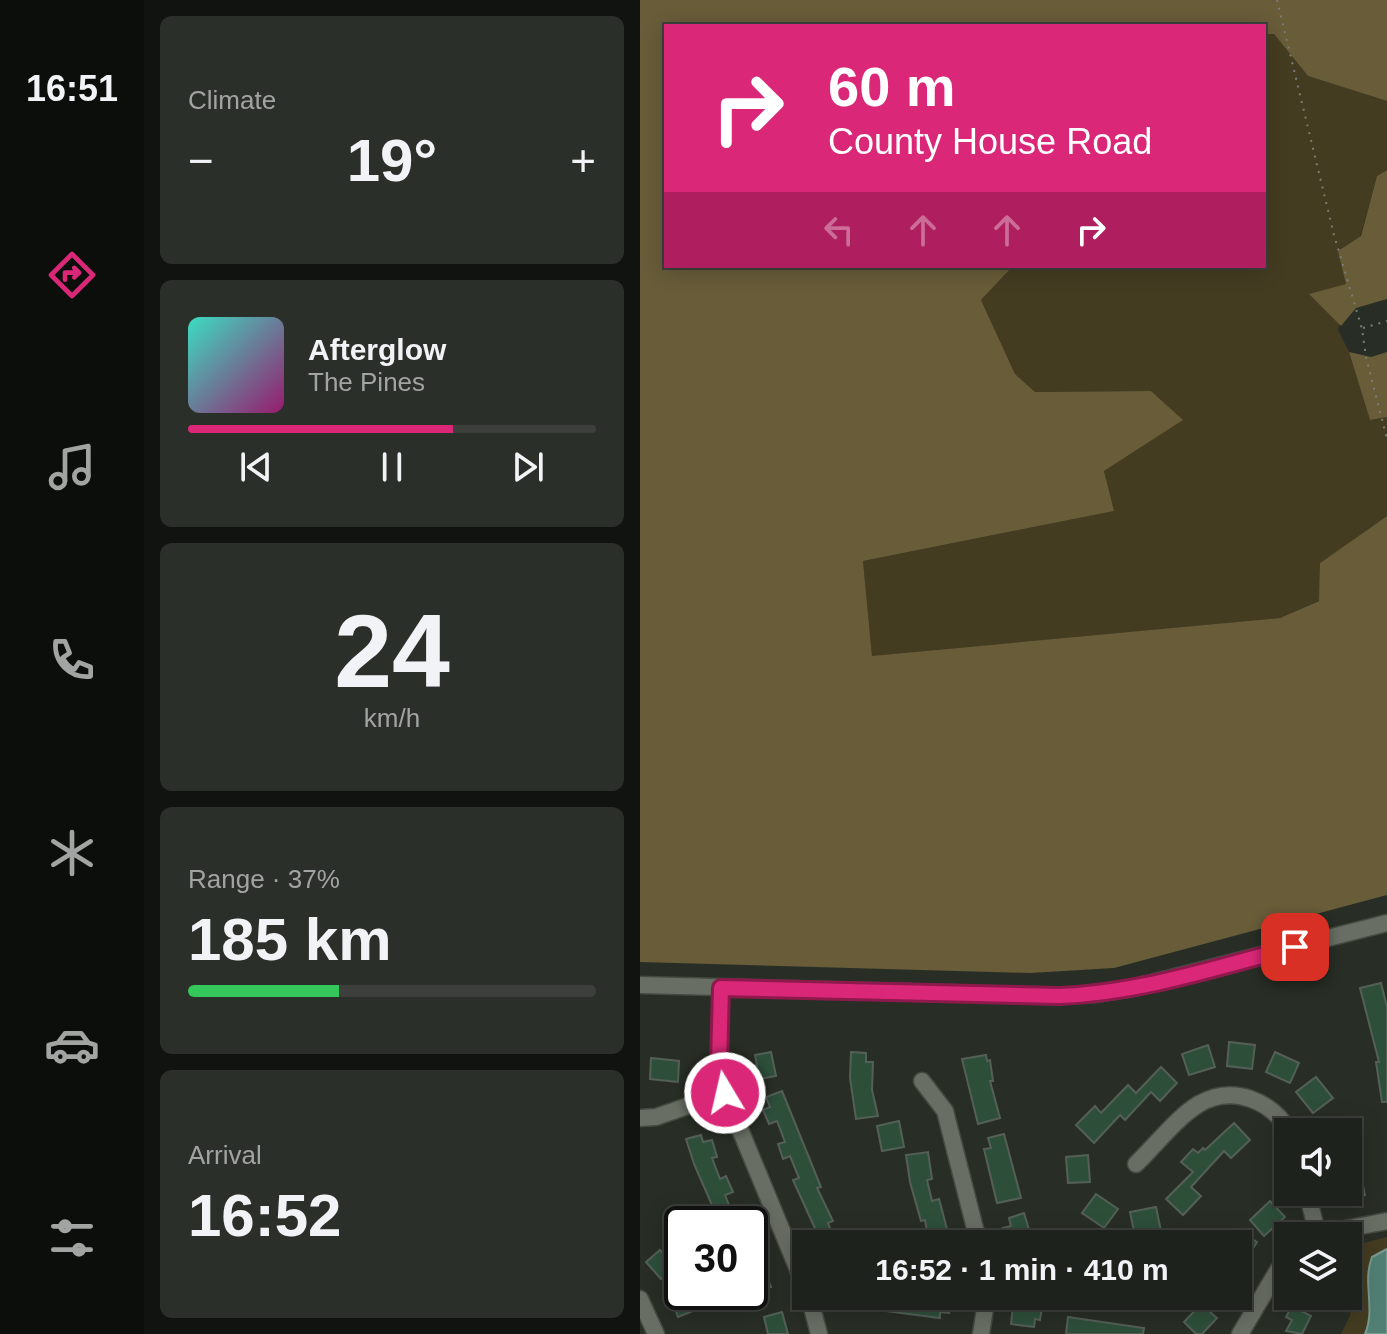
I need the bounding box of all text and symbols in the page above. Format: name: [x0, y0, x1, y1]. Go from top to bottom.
text: 60 m: [828, 55, 956, 118]
icon: right: [696, 56, 800, 160]
text: 16:51: [26, 68, 118, 109]
text: Climate: [188, 85, 276, 115]
text: County House Road: [828, 121, 1152, 162]
text: 19°: [347, 127, 437, 194]
text: −: [188, 136, 214, 185]
text: +: [570, 136, 596, 185]
icon: left: [817, 208, 861, 252]
icon: ahead: [901, 208, 945, 252]
icon: ahead: [985, 208, 1029, 252]
icon: right: [1069, 208, 1113, 252]
icon: directions: [44, 247, 100, 303]
text: Afterglow: [308, 333, 446, 366]
text: The Pines: [308, 367, 425, 397]
icon: music: [44, 439, 100, 495]
icon: previous: [234, 445, 278, 489]
icon: pause: [370, 445, 414, 489]
icon: next: [506, 445, 550, 489]
text: 24: [334, 593, 450, 709]
icon: phone: [44, 632, 100, 688]
text: km/h: [364, 703, 420, 733]
icon: climate: [44, 825, 100, 881]
text: Range · 37%: [188, 864, 340, 894]
text: 185 km: [188, 906, 392, 973]
pin: [1261, 913, 1329, 981]
icon: arrive: [1273, 925, 1317, 969]
icon: car: [44, 1017, 100, 1073]
position arrow: [683, 1051, 767, 1135]
map controls: [1274, 1118, 1362, 1310]
button: sound: [1274, 1118, 1362, 1206]
text: Arrival: [188, 1140, 262, 1170]
text: 16:52: [188, 1182, 341, 1249]
speed limit sign: 30: [664, 1206, 768, 1310]
icon: filters: [44, 1210, 100, 1266]
button: layers: [1274, 1222, 1362, 1310]
text: 16:52 · 1 min · 410 m: [875, 1253, 1169, 1286]

